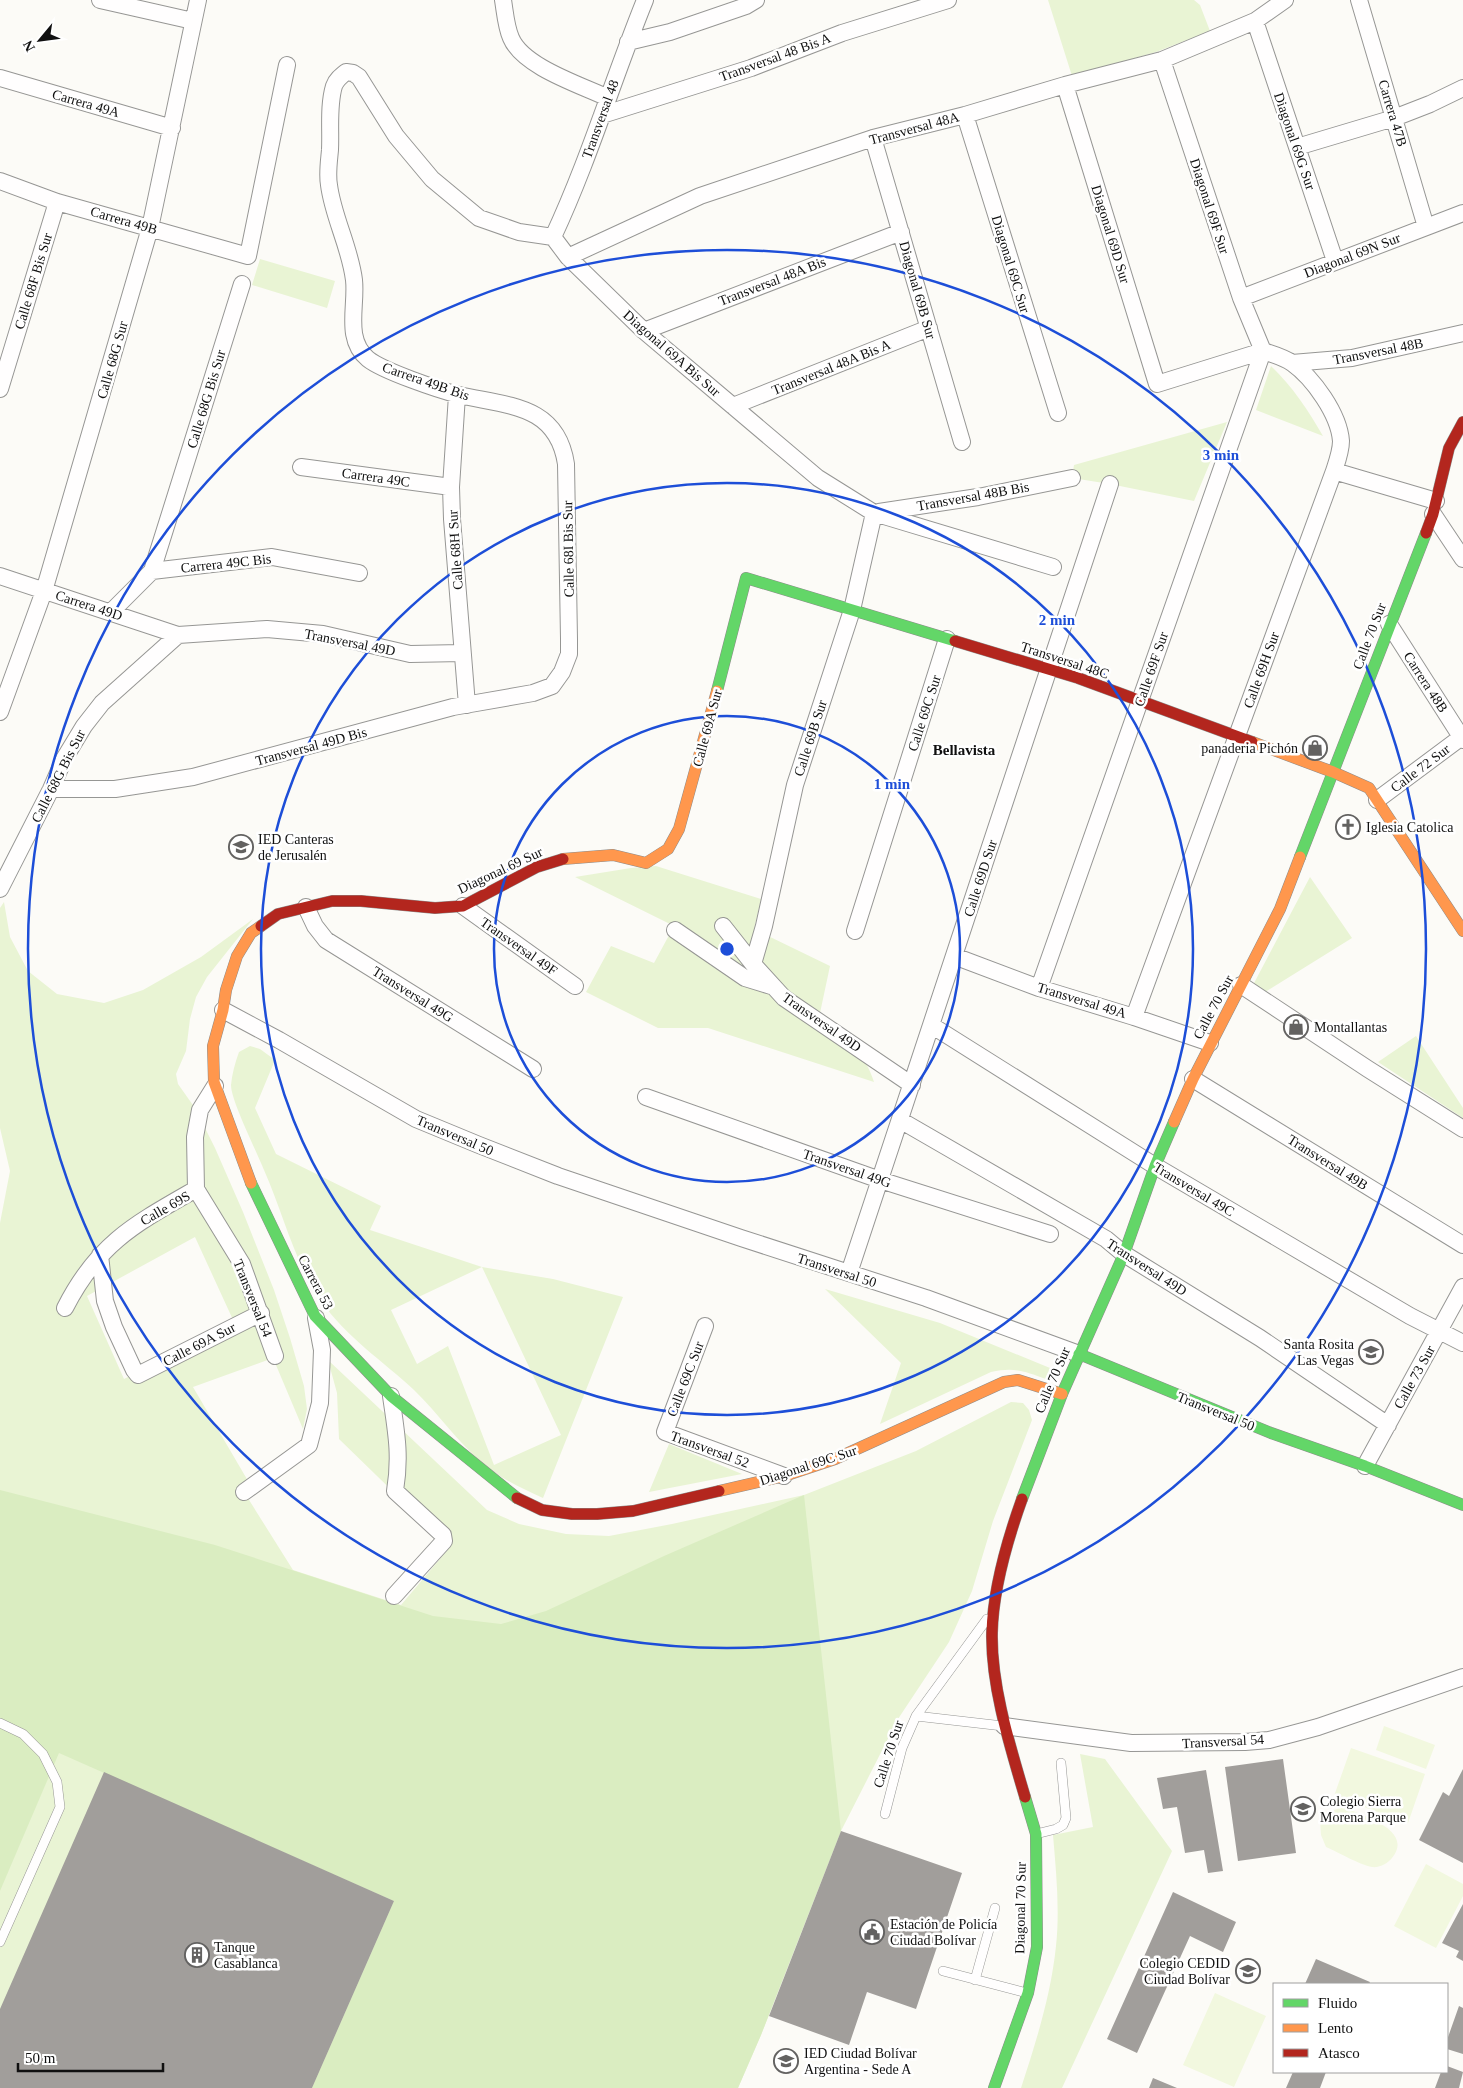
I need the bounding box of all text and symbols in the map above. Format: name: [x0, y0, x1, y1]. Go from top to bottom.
north arrow: [15, 15, 65, 65]
street label: Transversal 48 Bis A: [717, 30, 834, 85]
text: N: [20, 38, 38, 54]
street label: Transversal 48: [579, 78, 622, 160]
street label: Carrera 47B: [1375, 78, 1410, 148]
street label: Carrera 49A: [50, 87, 122, 121]
street label: Diagonal 69G Sur: [1271, 91, 1318, 192]
street label: Transversal 48A: [868, 109, 962, 148]
street label: Diagonal 69F Sur: [1187, 156, 1232, 256]
street label: Diagonal 69D Sur: [1088, 183, 1133, 285]
street label: Carrera 49B: [89, 204, 159, 237]
street label: Diagonal 69C Sur: [989, 214, 1033, 315]
street label: Diagonal 69N Sur: [1302, 230, 1403, 281]
street label: Calle 68F Bis Sur: [12, 231, 55, 331]
street label: Diagonal 69B Sur: [896, 239, 939, 341]
street label: Transversal 48A Bis: [716, 254, 828, 309]
street label: Diagonal 69A Bis Sur: [620, 307, 723, 400]
street label: Calle 68G Sur: [94, 319, 131, 401]
street label: Transversal 48B: [1332, 335, 1425, 368]
street label: Transversal 48A Bis A: [770, 336, 894, 398]
street label: Calle 68G Bis Sur: [184, 348, 229, 450]
street label: Carrera 49B Bis: [380, 360, 471, 403]
text: 3 min: [1203, 447, 1240, 463]
street label: Carrera 49C: [341, 465, 411, 490]
street label: Transversal 48B Bis: [916, 479, 1030, 514]
street label: Calle 68I Bis Sur: [560, 500, 577, 598]
street label: Calle 68H Sur: [445, 509, 466, 590]
street label: Carrera 49C Bis: [180, 551, 272, 576]
street label: Carrera 49D: [53, 588, 124, 623]
street label: Calle 70 Sur: [1350, 601, 1389, 672]
text: 2 min: [1039, 612, 1076, 628]
street label: Transversal 49D: [303, 626, 397, 659]
street label: Calle 69F Sur: [1132, 630, 1171, 708]
street label: Calle 69H Sur: [1241, 630, 1282, 710]
street label: Transversal 48C: [1019, 639, 1111, 682]
street label: Carrera 48B: [1401, 649, 1451, 715]
street label: Calle 69C Sur: [905, 673, 944, 753]
street label: Calle 69A Sur: [690, 688, 725, 768]
street label: Calle 69B Sur: [791, 698, 830, 778]
street label: Transversal 49D Bis: [254, 724, 368, 769]
street label: Calle 68G Bis Sur: [29, 727, 88, 825]
shop icon: panaderia Pichón: [1302, 735, 1328, 761]
place label: panaderia Pichón: [1201, 741, 1298, 756]
street label: Calle 72 Sur: [1388, 741, 1453, 795]
district label: Bellavista: [933, 742, 996, 758]
text: 1 min: [874, 776, 911, 792]
church icon: Iglesia Catolica: [1335, 814, 1361, 840]
place label: Iglesia Catolica: [1366, 820, 1454, 835]
place label: IED Canteras de Jerusalén: [258, 832, 334, 863]
school or university icon: IED Canteras de Jerusalén: [228, 834, 254, 860]
street label: Calle 69D Sur: [961, 837, 1000, 919]
street label: Diagonal 69 Sur: [455, 844, 545, 897]
street label: Transversal 49F: [478, 914, 560, 979]
centre of rings: [718, 940, 736, 958]
street label: Transversal 49G: [370, 964, 456, 1025]
street label: Calle 70 Sur: [1190, 973, 1237, 1042]
street label: Transversal 49A: [1035, 980, 1129, 1021]
street label: Transversal 49D: [780, 990, 864, 1055]
shop icon: Montallantas: [1283, 1014, 1309, 1040]
place label: Montallantas: [1314, 1020, 1387, 1035]
street label: Transversal 50: [414, 1112, 496, 1158]
street label: Transversal 49B: [1285, 1132, 1371, 1193]
street label: Transversal 49G: [801, 1146, 893, 1191]
street label: Transversal 49C: [1151, 1159, 1237, 1219]
street label: Calle 69S: [138, 1188, 193, 1229]
street label: Transversal 49D: [1104, 1236, 1190, 1299]
street label: Transversal 50: [795, 1251, 878, 1290]
street label: Carrera 53: [295, 1252, 336, 1312]
street label: Transversal 54: [230, 1257, 275, 1339]
street label: Calle 69A Sur: [160, 1320, 238, 1369]
place label: Santa Rosita Las Vegas: [1284, 1337, 1355, 1368]
street label: Calle 69C Sur: [664, 1339, 707, 1419]
school or university icon: Santa Rosita Las Vegas: [1358, 1339, 1384, 1365]
street label: Calle 73 Sur: [1391, 1343, 1438, 1411]
street label: Calle 70 Sur: [1032, 1345, 1073, 1415]
street label: Transversal 50: [1175, 1389, 1257, 1434]
street label: Transversal 52: [669, 1428, 751, 1471]
street label: Diagonal 69C Sur: [758, 1443, 859, 1488]
street label: Calle 70 Sur: [871, 1718, 907, 1790]
street label: Transversal 54: [1182, 1732, 1265, 1751]
place label: Colegio Sierra Morena Parque: [1320, 1794, 1406, 1825]
school or university icon: Colegio Sierra Morena Parque: [1290, 1796, 1316, 1822]
street label: Diagonal 70 Sur: [1012, 1862, 1029, 1954]
place label: Estación de Policía Ciudad Bolívar: [890, 1917, 998, 1948]
public building icon: Estación de Policía Ciudad Bolívar: [859, 1919, 885, 1945]
place label: Tanque Casablanca: [214, 1940, 279, 1971]
building icon: Tanque Casablanca: [184, 1942, 210, 1968]
place label: Colegio CEDID Ciudad Bolívar: [1139, 1956, 1230, 1987]
school or university icon: Colegio CEDID Ciudad Bolívar: [1235, 1958, 1261, 1984]
legend: [1273, 1983, 1448, 2073]
text: Fluido: [1318, 1995, 1357, 2011]
text: Lento: [1318, 2020, 1353, 2036]
scale bar: [18, 2040, 162, 2072]
text: Atasco: [1318, 2045, 1360, 2061]
place label: IED Ciudad Bolívar Argentina - Sede A: [804, 2046, 917, 2077]
school or university icon: IED Ciudad Bolívar Argentina - Sede A: [773, 2048, 799, 2074]
text: 50 m: [25, 2050, 56, 2066]

